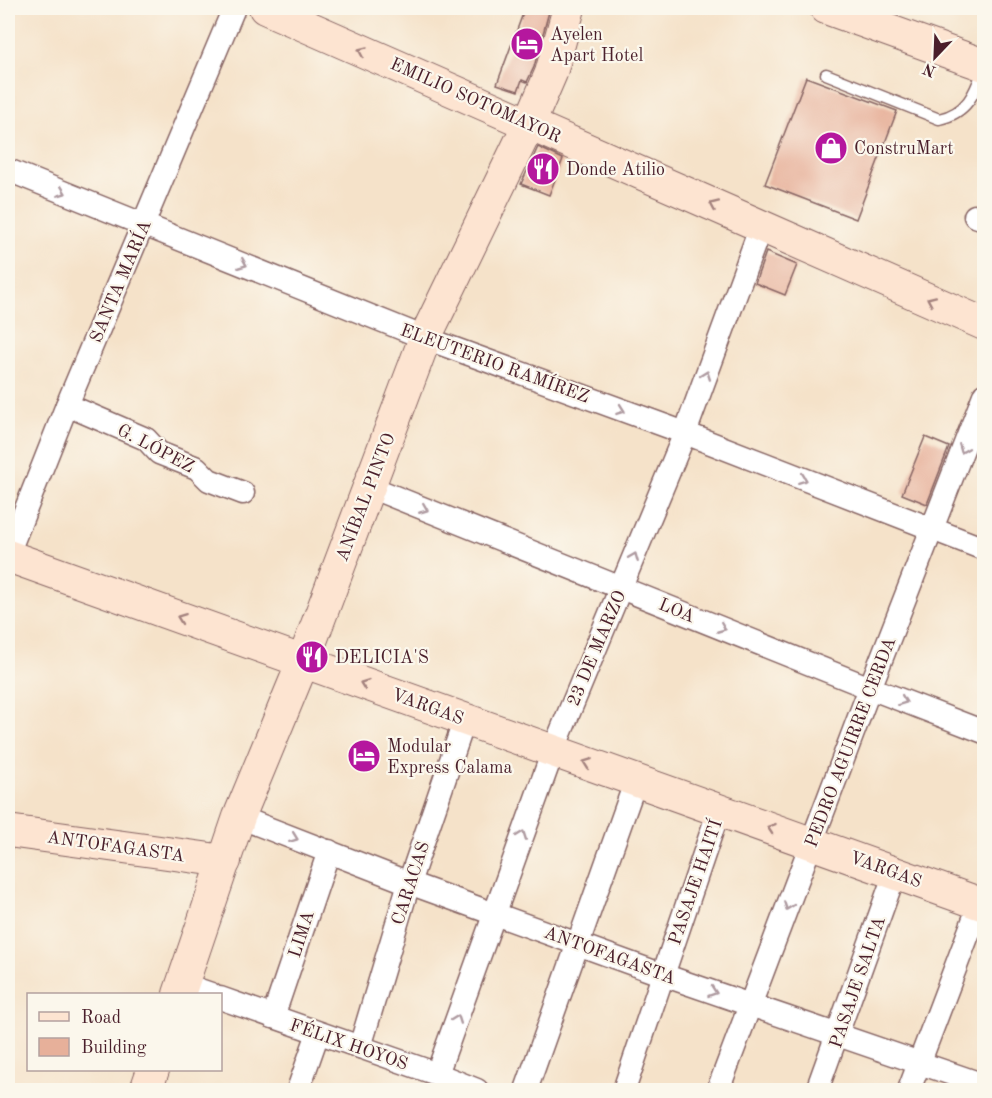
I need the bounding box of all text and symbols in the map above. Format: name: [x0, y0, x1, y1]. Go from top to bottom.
hotel icon: Ayelen Apart Hotel: [509, 26, 545, 62]
place label: Ayelen Apart Hotel: [550, 26, 643, 65]
north arrow: [905, 27, 965, 87]
one-way arrow: [358, 46, 369, 58]
street label: EMILIO SOTOMAYOR: [387, 55, 564, 147]
text: N: [920, 59, 939, 79]
shop icon: ConstruMart: [813, 130, 849, 166]
place label: ConstruMart: [854, 140, 953, 158]
restaurant icon: Donde Atilio: [525, 151, 561, 187]
place label: Donde Atilio: [566, 161, 665, 179]
one-way arrow: [56, 185, 67, 197]
one-way arrow: [709, 200, 720, 212]
street label: SANTA MARÍA: [83, 216, 155, 345]
one-way arrow: [237, 257, 248, 269]
one-way arrow: [926, 295, 937, 307]
street label: ELEUTERIO RAMÍREZ: [398, 318, 593, 407]
one-way arrow: [698, 371, 711, 381]
one-way arrow: [615, 402, 626, 415]
street label: G. LÓPEZ: [114, 417, 199, 477]
street label: ANÍBAL PINTO: [329, 429, 399, 564]
one-way arrow: [958, 443, 970, 454]
one-way arrow: [797, 472, 808, 484]
one-way arrow: [418, 502, 429, 514]
one-way arrow: [627, 552, 639, 563]
street label: 23 DE MARZO: [565, 588, 629, 709]
street label: LOA: [656, 596, 698, 626]
one-way arrow: [176, 613, 186, 626]
one-way arrow: [716, 621, 727, 633]
street label: PEDRO AGUIRRE CERDA: [802, 635, 899, 850]
restaurant icon: DELICIA'S: [294, 639, 330, 675]
place label: DELICIA'S: [335, 649, 429, 667]
one-way arrow: [359, 678, 370, 691]
street label: VARGAS: [389, 686, 466, 728]
one-way arrow: [897, 693, 908, 706]
hotel icon: Modular Express Calama: [346, 738, 382, 774]
place label: Modular Express Calama: [387, 738, 512, 777]
one-way arrow: [583, 758, 593, 771]
street label: PASAJE HAITÍ: [662, 816, 726, 947]
one-way arrow: [766, 823, 777, 836]
street label: ANTOFAGASTA: [46, 828, 186, 866]
one-way arrow: [288, 830, 299, 843]
one-way arrow: [515, 830, 528, 841]
street label: CARACAS: [389, 839, 433, 927]
street label: VARGAS: [847, 849, 924, 891]
one-way arrow: [782, 900, 795, 911]
street label: LIMA: [286, 908, 318, 960]
street label: PASAJE SALTA: [827, 914, 889, 1051]
street label: ANTOFAGASTA: [541, 924, 678, 988]
one-way arrow: [708, 985, 718, 998]
legend: [27, 993, 222, 1071]
text: Road: [81, 1009, 121, 1027]
street label: FÉLIX HOYOS: [287, 1012, 411, 1074]
one-way arrow: [449, 1014, 462, 1024]
text: Building: [81, 1039, 147, 1057]

